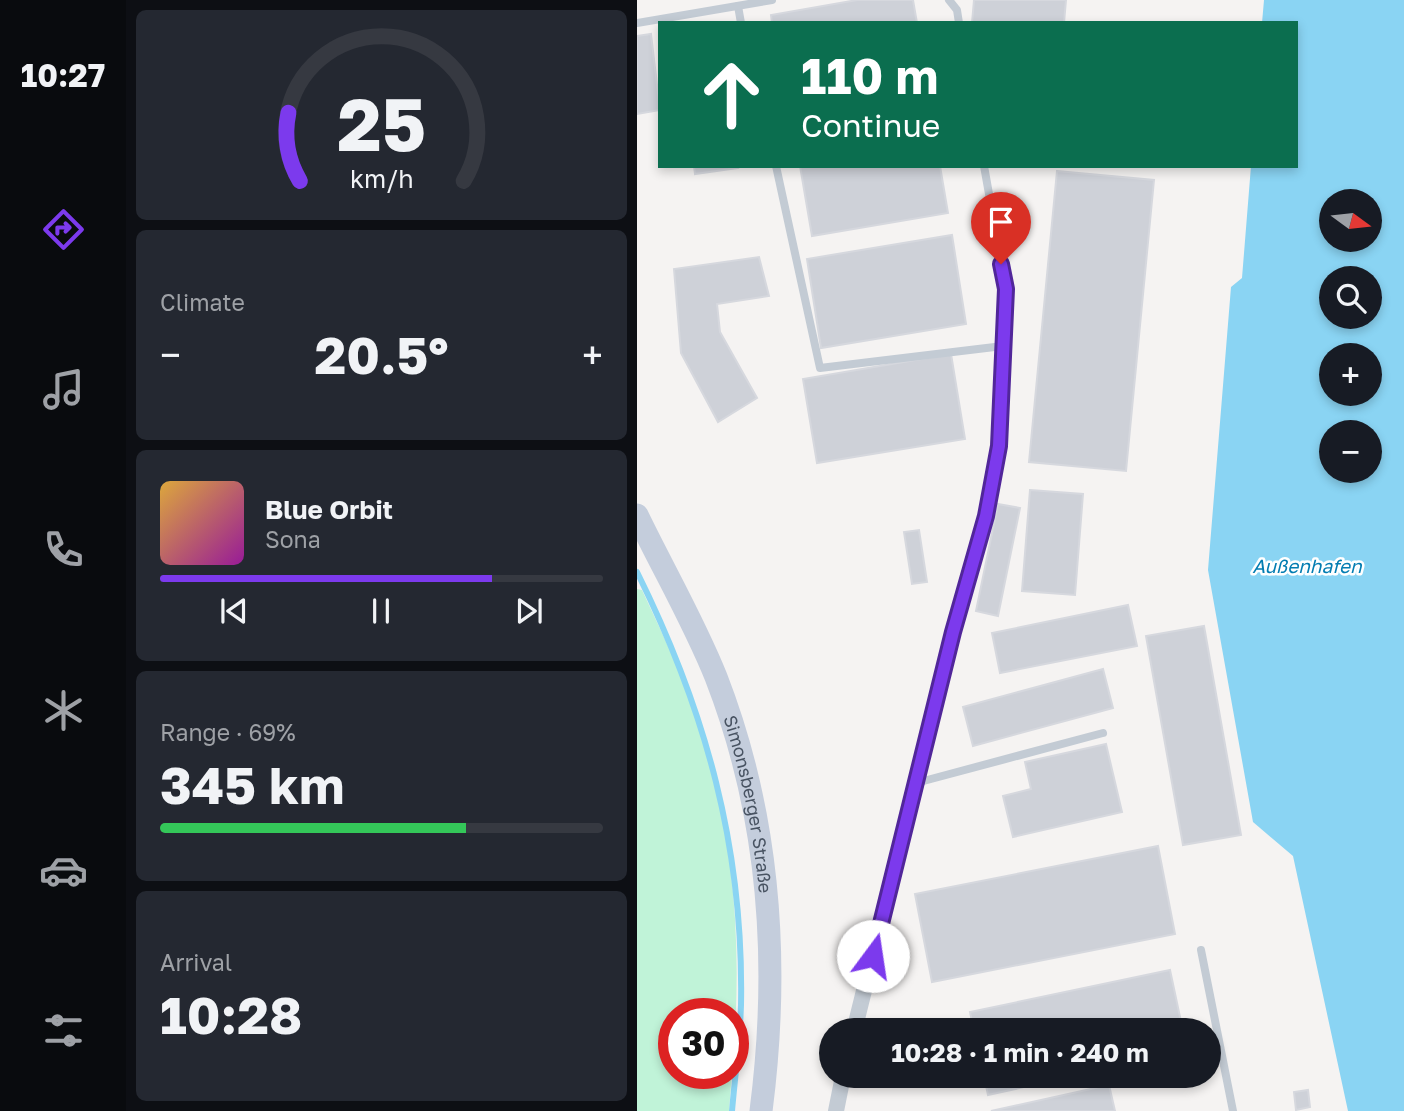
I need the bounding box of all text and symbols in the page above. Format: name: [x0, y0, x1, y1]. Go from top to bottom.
text: 110 m: [801, 46, 938, 105]
icon: ahead: [686, 49, 777, 140]
text: 10:27: [21, 56, 105, 94]
text: 25: [337, 80, 426, 167]
text: Continue: [801, 106, 940, 144]
text: km/h: [350, 163, 413, 194]
north arrow: [1319, 189, 1383, 252]
map controls: [1319, 189, 1382, 483]
pin: [971, 192, 1031, 264]
icon: arrive: [982, 203, 1020, 241]
icon: directions: [39, 205, 88, 254]
button: search: [1319, 266, 1382, 329]
text: Climate: [160, 288, 245, 316]
text: 20.5°: [314, 323, 449, 385]
text: −: [160, 332, 181, 377]
text: +: [582, 332, 603, 377]
button: +: [1319, 343, 1382, 406]
icon: music: [39, 365, 88, 414]
button: −: [1319, 420, 1382, 483]
text: Blue Orbit: [265, 494, 393, 525]
icon: phone: [39, 525, 88, 574]
text: Sona: [265, 525, 321, 553]
water label: Außenhafen: [1252, 554, 1363, 577]
icon: previous: [215, 592, 253, 630]
icon: pause: [362, 592, 400, 630]
icon: next: [510, 592, 548, 630]
icon: climate: [39, 686, 88, 735]
street label: Simonsberger Straße: [719, 712, 777, 894]
text: Range · 69%: [160, 718, 296, 746]
text: 345 km: [160, 753, 345, 815]
icon: car: [39, 846, 88, 895]
position arrow: [836, 919, 910, 993]
text: Arrival: [160, 948, 232, 976]
text: 10:28: [160, 983, 302, 1045]
speed limit sign: 30: [658, 998, 749, 1089]
icon: filters: [39, 1006, 88, 1055]
text: 10:28 · 1 min · 240 m: [891, 1037, 1149, 1068]

